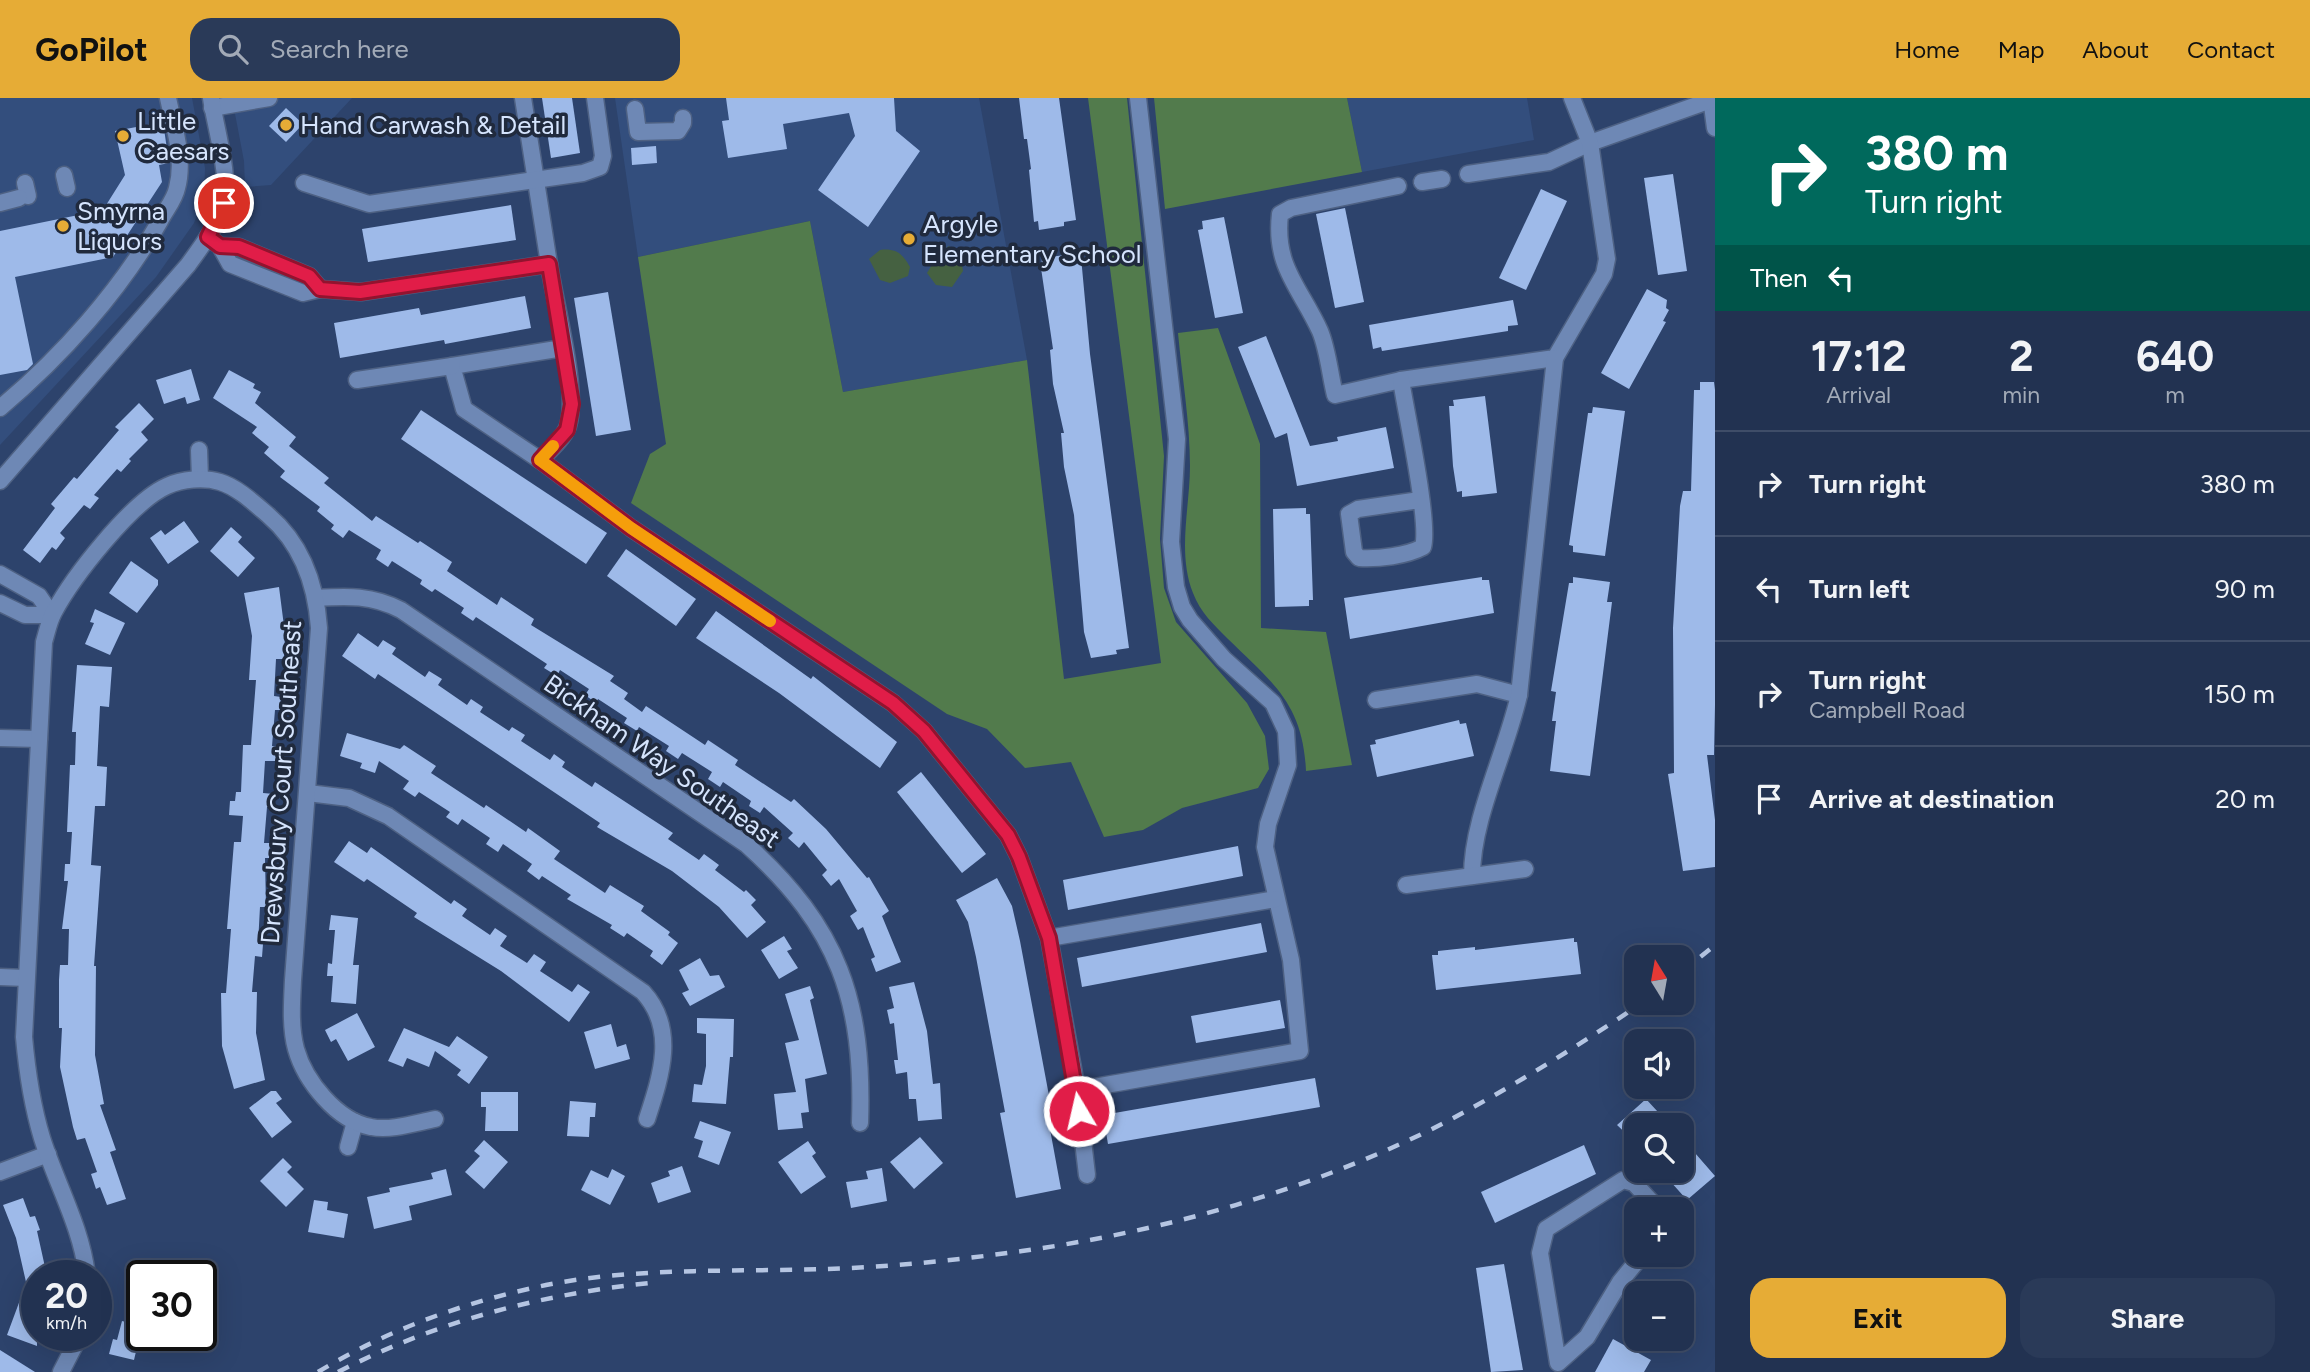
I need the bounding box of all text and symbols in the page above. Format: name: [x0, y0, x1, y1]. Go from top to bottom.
search box: [190, 18, 680, 81]
text: GoPilot: [35, 30, 148, 69]
icon: search: [214, 30, 252, 68]
text: Search here: [270, 33, 409, 65]
text: Home: [1894, 35, 1960, 64]
text: Map: [1998, 35, 2044, 64]
text: About: [2082, 35, 2149, 64]
text: Contact: [2187, 35, 2275, 64]
place label: Little Caesars: [137, 105, 229, 167]
place label: Hand Carwash & Detail: [300, 109, 566, 141]
marker: Hand Carwash & Detail: [278, 117, 294, 133]
text: 380 m: [1865, 123, 2008, 182]
icon: right: [1750, 126, 1841, 217]
marker: Little Caesars: [115, 128, 131, 144]
pin: [194, 173, 254, 233]
text: Turn right: [1865, 183, 2003, 221]
icon: arrive: [205, 184, 243, 222]
place label: Smyrna Liquors: [77, 195, 165, 257]
place label: Argyle Elementary School: [923, 208, 1141, 270]
marker: Smyrna Liquors: [55, 218, 71, 234]
marker: Argyle Elementary School: [901, 231, 917, 247]
icon: left: [1822, 259, 1860, 297]
text: Then: [1750, 262, 1808, 294]
text: 17:12: [1811, 331, 1907, 382]
text: 2: [2009, 331, 2033, 382]
text: 640: [2136, 331, 2214, 382]
text: Arrival: [1826, 381, 1891, 409]
text: min: [2002, 381, 2040, 409]
text: m: [2165, 381, 2185, 409]
icon: right: [1750, 465, 1788, 503]
text: Turn right: [1809, 468, 1926, 500]
text: 380 m: [2200, 468, 2275, 500]
icon: left: [1750, 570, 1788, 608]
text: Turn left: [1809, 573, 1910, 605]
text: 90 m: [2215, 573, 2275, 605]
street label: Drewsbury Court Southeast: [254, 619, 308, 945]
text: Turn right: [1809, 664, 1926, 696]
street label: Bickham Way Southeast: [538, 667, 787, 855]
icon: right: [1750, 675, 1788, 713]
text: 150 m: [2204, 678, 2275, 710]
text: Campbell Road: [1809, 696, 1965, 724]
icon: arrive: [1750, 780, 1788, 818]
text: Arrive at destination: [1809, 783, 2054, 815]
text: 20 m: [2215, 783, 2275, 815]
north arrow: [1624, 945, 1694, 1015]
map controls: [1624, 945, 1694, 1351]
button: sound: [1624, 1029, 1694, 1099]
position arrow: [1042, 1074, 1116, 1148]
button: search: [1624, 1113, 1694, 1183]
button: +: [1624, 1197, 1694, 1267]
speed limit sign: 30: [126, 1260, 217, 1351]
text: 20: [45, 1275, 88, 1317]
button: Exit: [1750, 1278, 2006, 1358]
button: Share: [2020, 1278, 2275, 1358]
button: −: [1624, 1281, 1694, 1351]
text: km/h: [46, 1312, 87, 1334]

